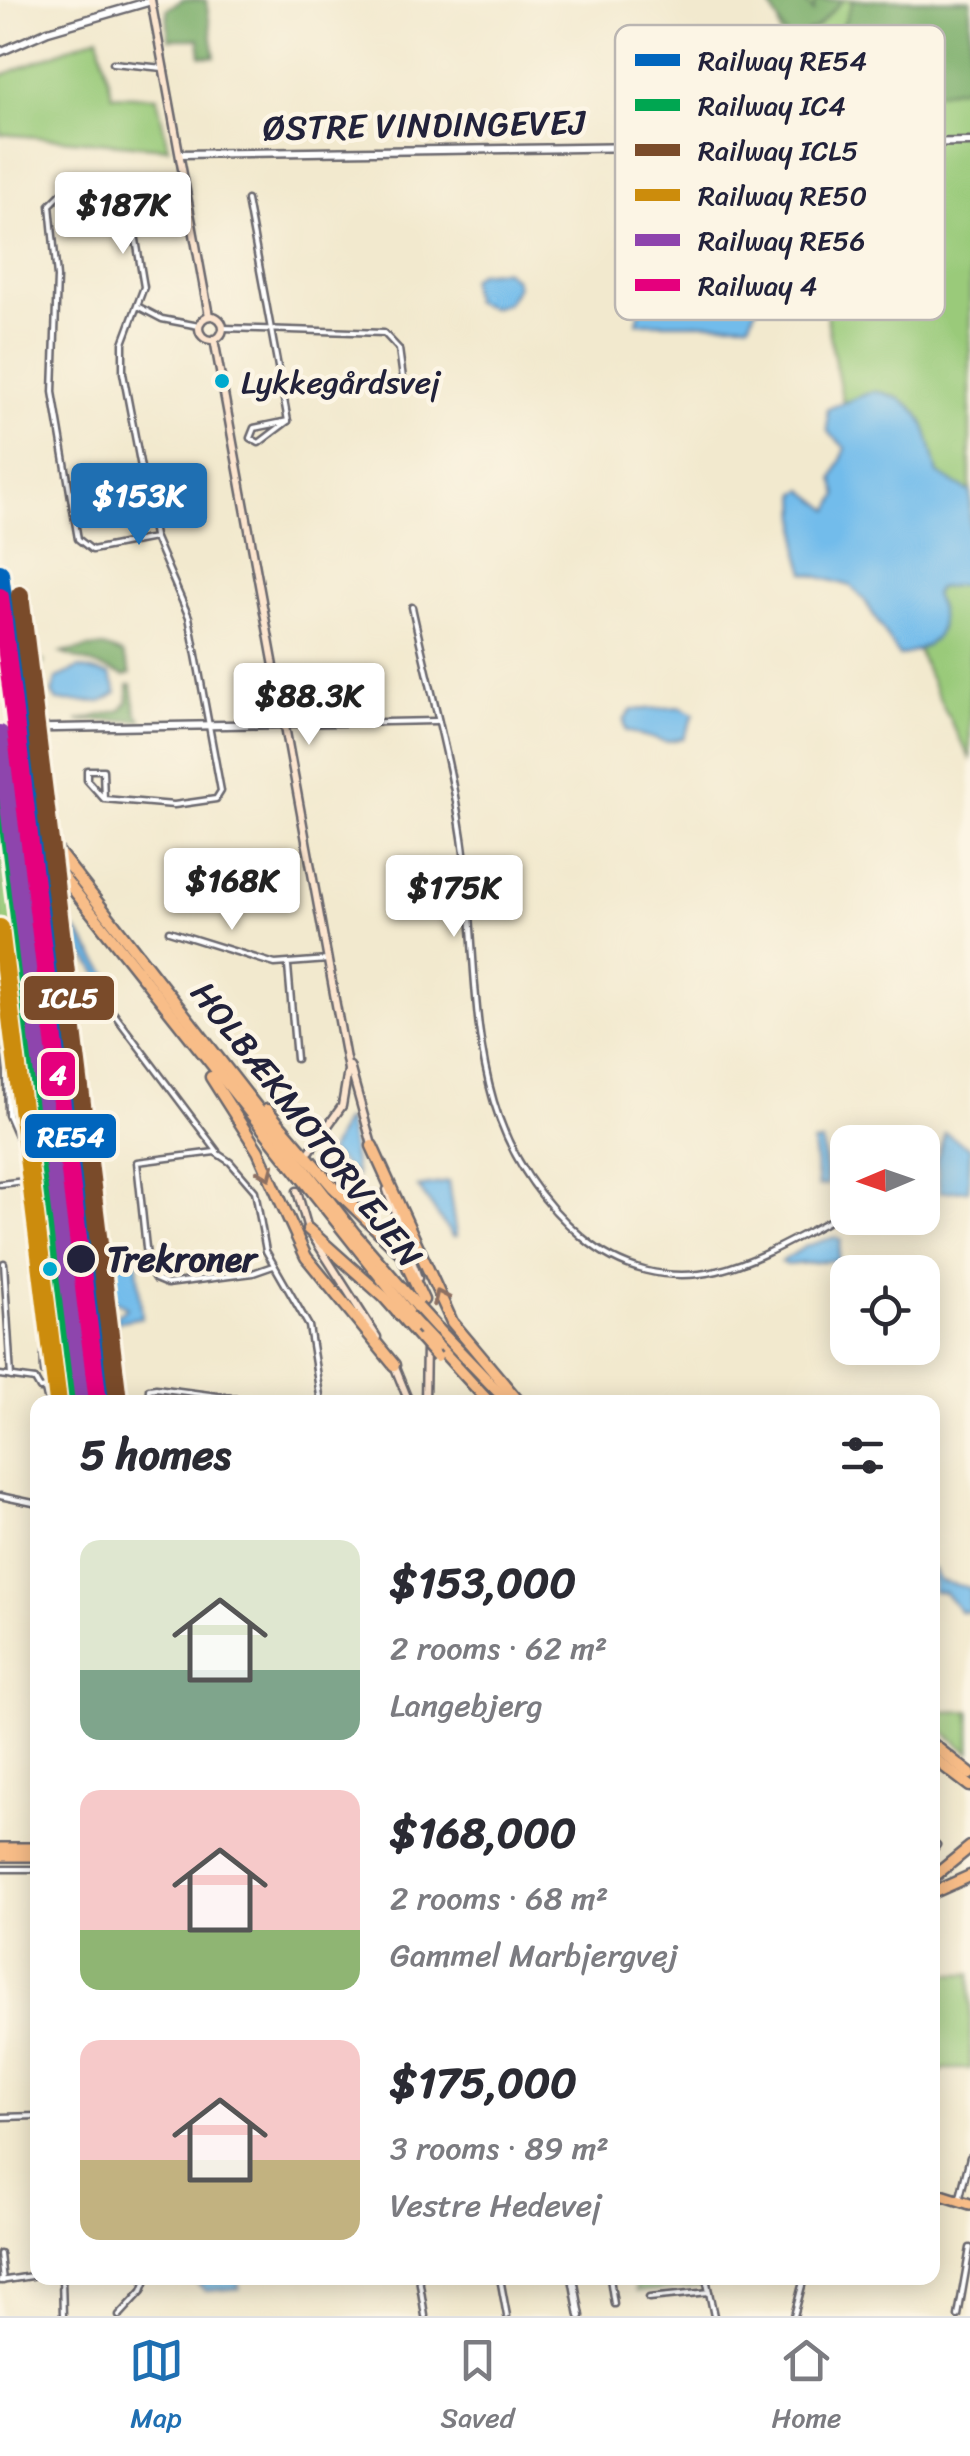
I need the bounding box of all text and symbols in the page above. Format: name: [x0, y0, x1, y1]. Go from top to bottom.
legend: [615, 25, 945, 320]
text: Railway RE54: [698, 36, 867, 85]
text: Railway IC4: [698, 81, 846, 130]
street label: ØSTRE VINDINGEVEJ: [262, 91, 587, 159]
text: Railway ICL5: [698, 126, 858, 175]
text: Railway RE50: [698, 171, 867, 220]
pin: $187K: [53, 172, 193, 257]
text: $187K: [77, 176, 169, 233]
text: Railway RE56: [698, 216, 865, 265]
text: Railway 4: [698, 261, 817, 310]
place label: Lykkegårdsvej: [241, 354, 442, 411]
marker: Lykkegårdsvej: [212, 371, 232, 391]
pin: $153K: [69, 463, 209, 548]
text: $153K: [93, 467, 185, 524]
pin: $88.3K: [228, 663, 390, 748]
text: $88.3K: [256, 667, 362, 724]
pin: $168K: [162, 848, 302, 933]
text: $168K: [186, 852, 278, 909]
pin: $175K: [384, 855, 524, 940]
text: $175K: [408, 859, 500, 916]
street label: HOLBÆKMOTORVEJEN: [174, 966, 440, 1282]
text: ICL5: [38, 973, 98, 1022]
line badge: ICL5: [22, 974, 116, 1022]
line badge: 4: [39, 1050, 77, 1098]
text: 4: [49, 1050, 67, 1099]
line badge: RE54: [23, 1112, 118, 1160]
text: RE54: [36, 1112, 105, 1161]
north arrow: [830, 1125, 940, 1235]
map controls: [830, 1125, 940, 1365]
one-way arrow: [255, 1163, 275, 1181]
place label: Trekroner: [107, 1228, 259, 1290]
marker: Trekroner: [64, 1242, 98, 1276]
button: locate: [830, 1255, 940, 1365]
unlabelled marker: [40, 1259, 60, 1279]
one-way arrow: [432, 1289, 452, 1307]
text: 5 homes: [80, 1418, 231, 1492]
icon: filters: [835, 1428, 890, 1483]
text: $153,000: [390, 1546, 576, 1620]
icon: home: [160, 1580, 280, 1700]
text: 2 rooms · 62 m²: [390, 1620, 607, 1677]
text: Langebjerg: [390, 1677, 543, 1734]
text: $168,000: [390, 1796, 576, 1870]
icon: home: [160, 1830, 280, 1950]
text: 2 rooms · 68 m²: [390, 1870, 608, 1927]
text: Gammel Marbjergvej: [390, 1927, 678, 1984]
text: $175,000: [390, 2046, 577, 2120]
icon: home: [160, 2080, 280, 2200]
text: 3 rooms · 89 m²: [390, 2120, 609, 2177]
text: Vestre Hedevej: [390, 2177, 602, 2234]
tab: Map: [129, 2333, 184, 2442]
tab: Saved: [441, 2333, 514, 2442]
tab: Home: [772, 2333, 841, 2442]

